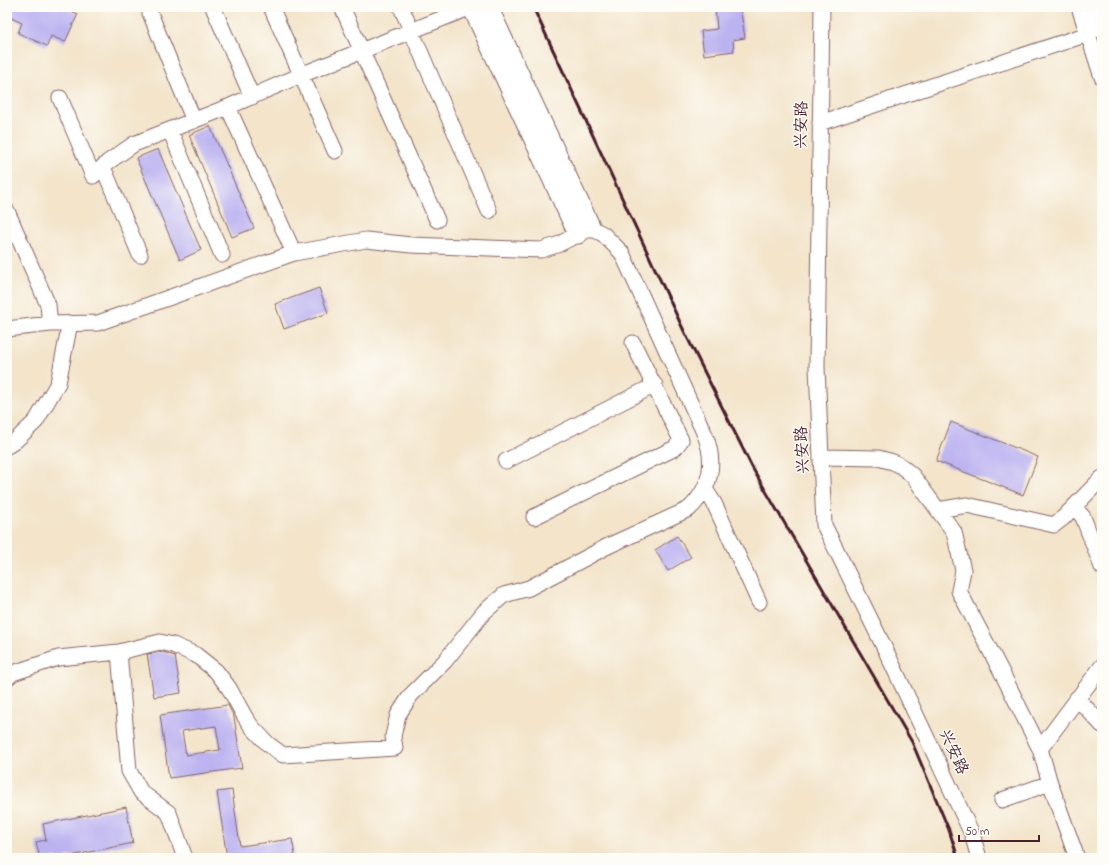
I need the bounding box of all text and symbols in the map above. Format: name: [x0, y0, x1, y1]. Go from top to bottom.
street label: 兴安路: [790, 101, 814, 149]
street label: 兴安路: [790, 425, 816, 475]
street label: 兴安路: [932, 725, 974, 779]
scale bar: [959, 817, 1039, 843]
text: 50 m: [965, 823, 989, 841]

